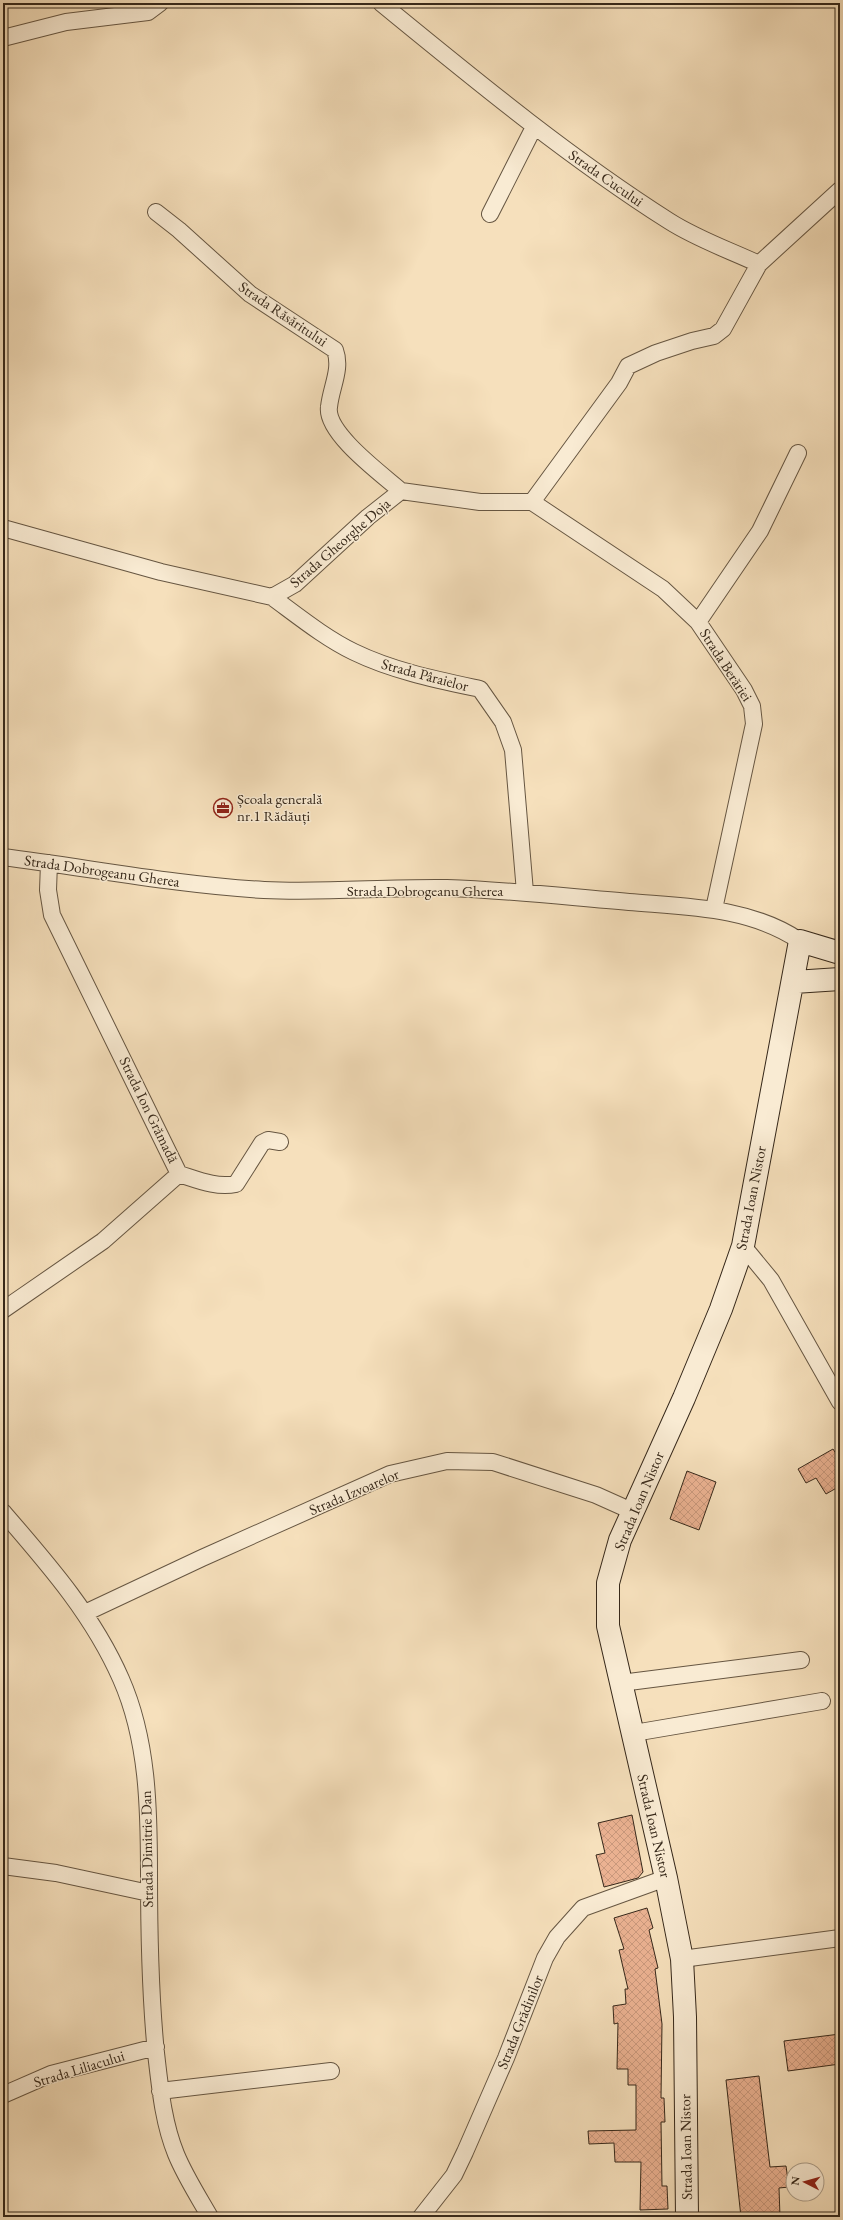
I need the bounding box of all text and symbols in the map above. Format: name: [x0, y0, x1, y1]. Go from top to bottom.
street label: Strada Cucului: [565, 145, 648, 211]
street label: Strada Răsăritului: [235, 277, 332, 351]
street label: Strada Gheorghe Doja: [285, 494, 394, 592]
street label: Strada Berăriei: [696, 625, 757, 705]
street label: Strada Pâraielor: [380, 654, 471, 695]
place label: Școala generală nr.1 Rădăuți: [237, 789, 322, 825]
office icon: Școala generală nr.1 Rădăuți: [212, 797, 234, 819]
street label: Strada Dobrogeanu Gherea: [23, 850, 181, 891]
street label: Strada Dobrogeanu Gherea: [347, 881, 503, 900]
street label: Strada Ion Grămadă: [116, 1054, 183, 1166]
street label: Strada Ioan Nistor: [731, 1144, 770, 1252]
street label: Strada Ioan Nistor: [609, 1448, 668, 1553]
street label: Strada Izvoarelor: [306, 1464, 402, 1519]
street label: Strada Ioan Nistor: [633, 1772, 676, 1880]
street label: Strada Dimitrie Dan: [136, 1790, 157, 1908]
street label: Strada Grădinilor: [492, 1972, 547, 2072]
street label: Strada Liliacului: [31, 2046, 127, 2091]
street label: Strada Ioan Nistor: [675, 2094, 696, 2200]
north arrow: [785, 2162, 825, 2202]
text: N: [788, 2176, 802, 2186]

